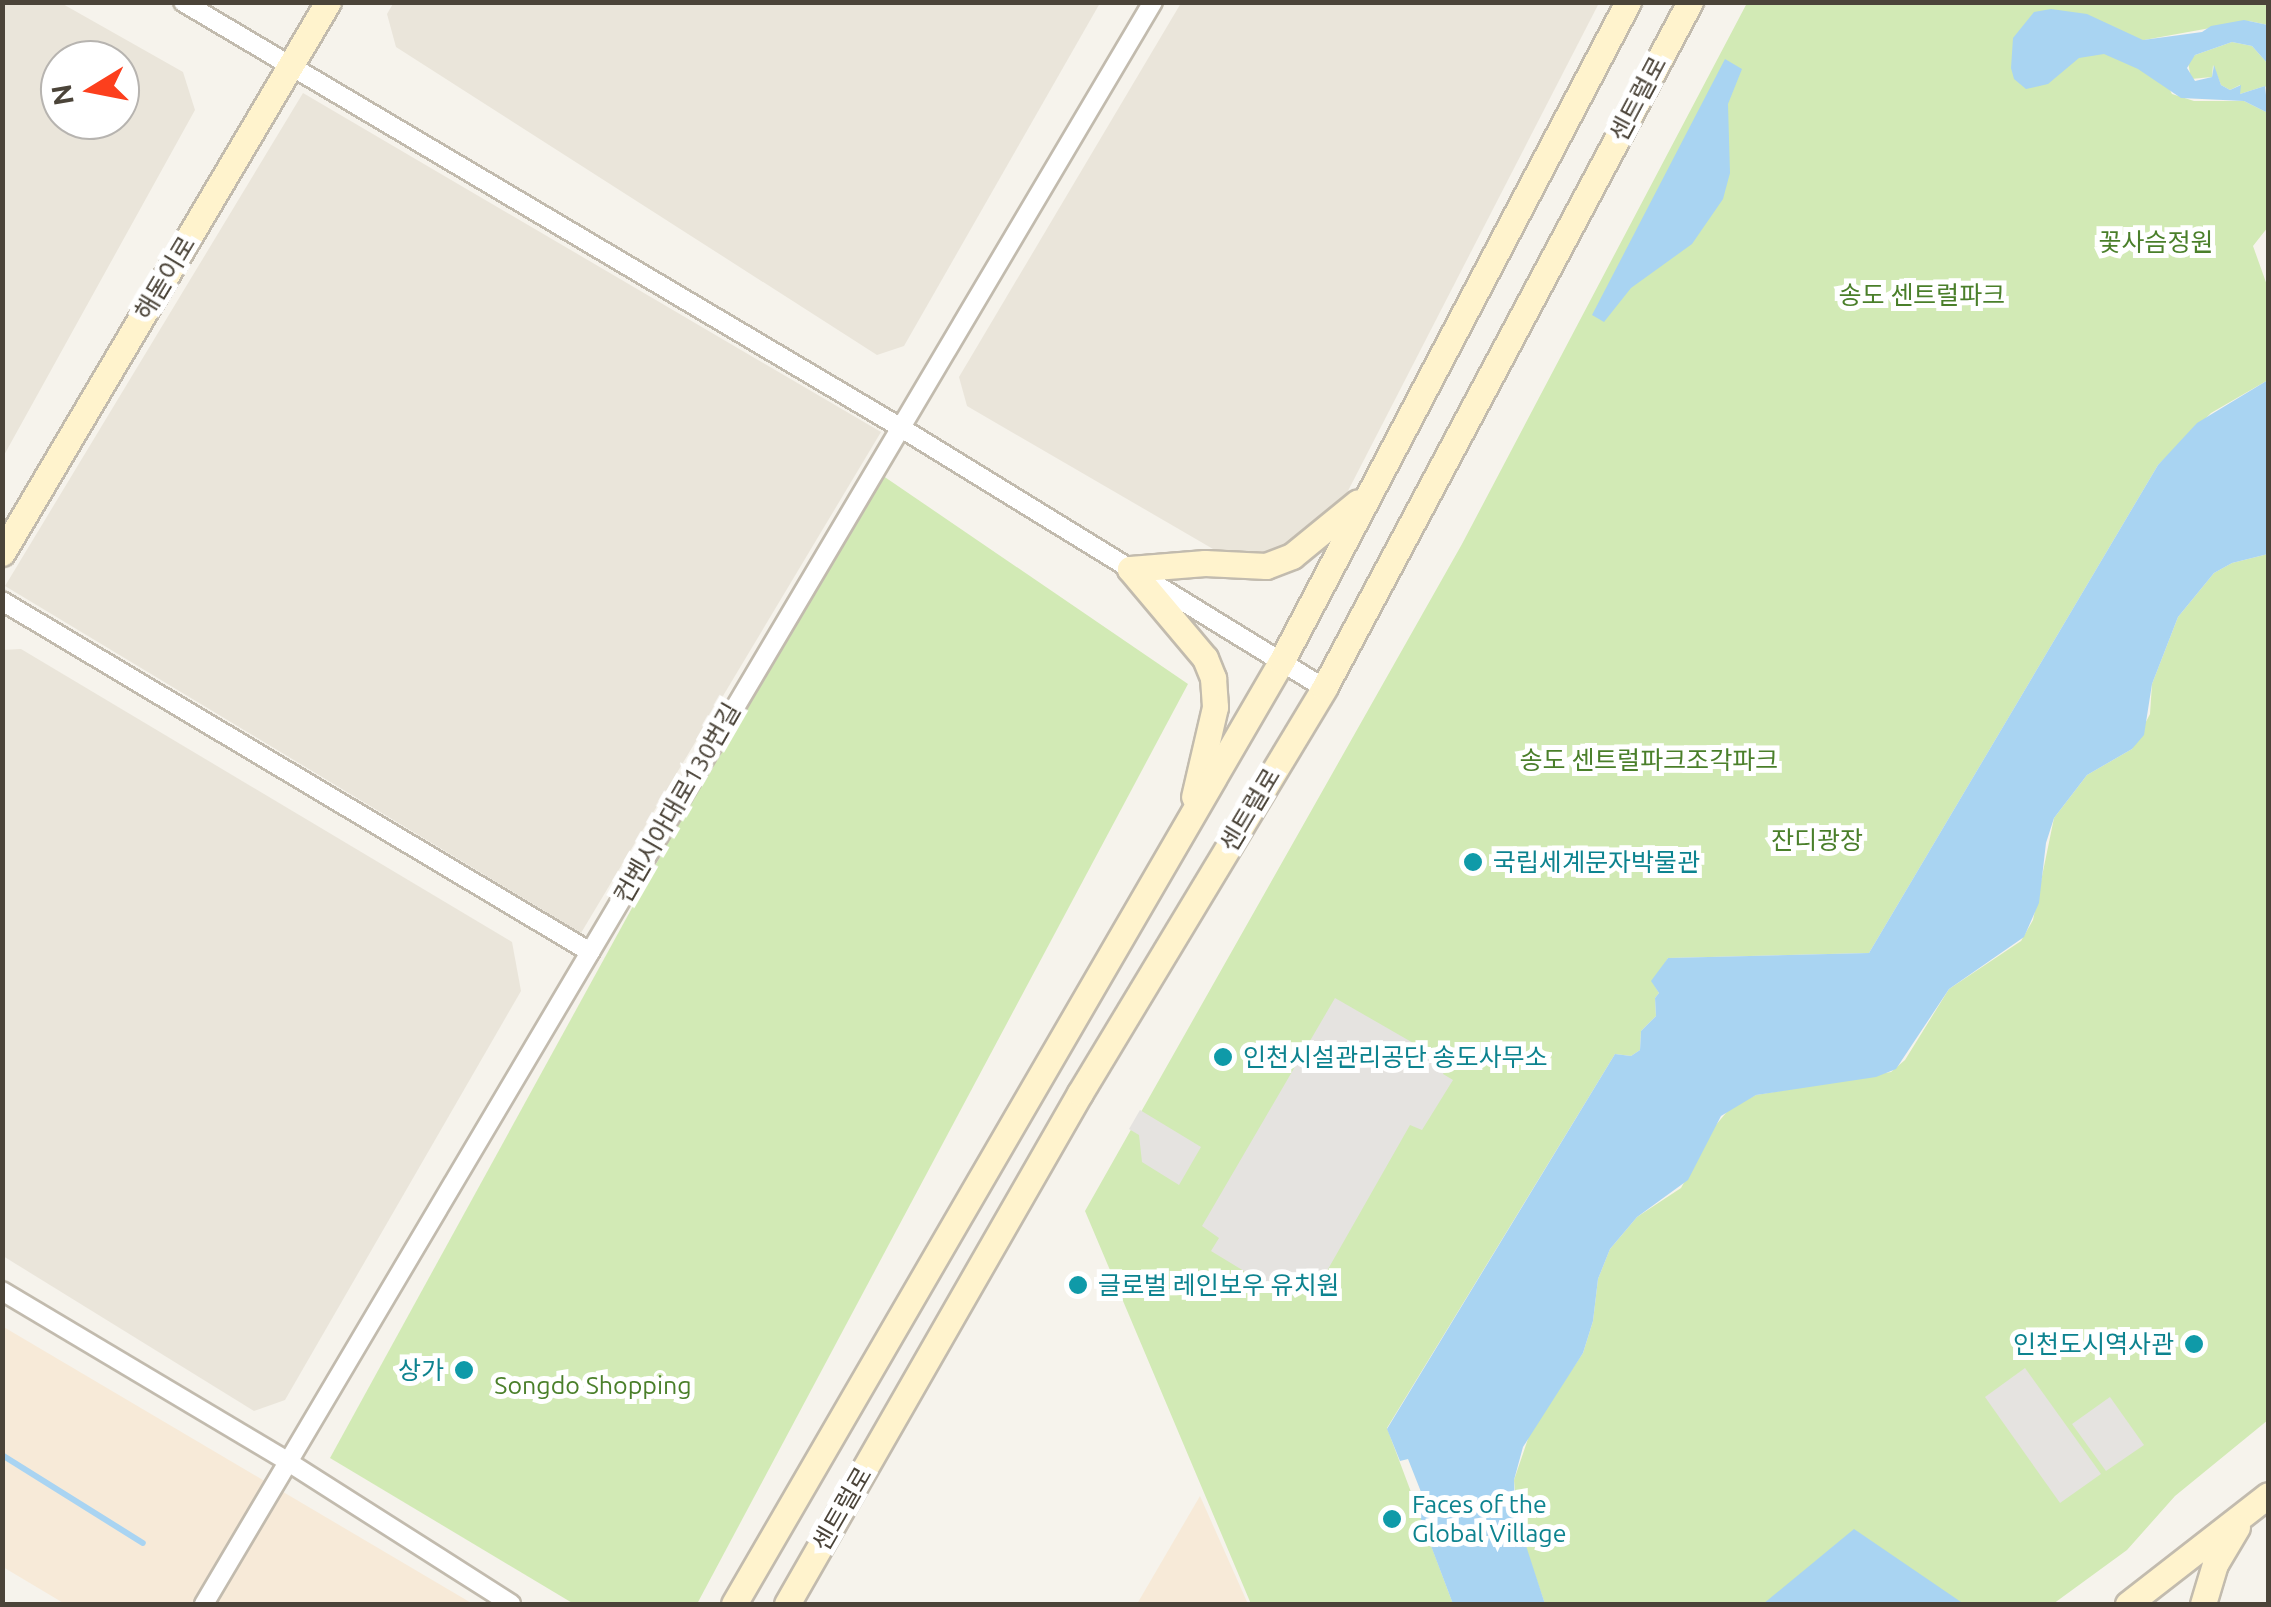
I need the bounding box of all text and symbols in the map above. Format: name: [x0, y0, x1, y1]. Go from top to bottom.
north arrow: [40, 40, 140, 140]
street label: 센트럴로: [1603, 51, 1673, 147]
text: N: [45, 82, 79, 108]
park label: 꽃사슴정원: [2099, 227, 2213, 257]
street label: 해돋이로: [128, 231, 202, 325]
park label: 송도 센트럴파크: [1839, 280, 2005, 310]
street label: 컨벤시아대로130번길: [607, 698, 747, 908]
park label: 송도 센트럴파크조각파크: [1520, 745, 1778, 775]
street label: 센트럴로: [1213, 763, 1287, 857]
park label: 잔디광장: [1771, 825, 1863, 855]
place label: 국립세계문자박물관: [1493, 847, 1700, 877]
marker: 국립세계문자박물관: [1462, 851, 1484, 873]
place label: 인천시설관리공단 송도사무소: [1243, 1042, 1548, 1072]
marker: 인천시설관리공단 송도사무소: [1212, 1046, 1234, 1068]
place label: 글로벌 레인보우 유치원: [1098, 1270, 1339, 1300]
marker: 글로벌 레인보우 유치원: [1067, 1274, 1089, 1296]
place label: 인천도시역사관: [2013, 1329, 2174, 1359]
marker: 인천도시역사관: [2183, 1333, 2205, 1355]
place label: 상가: [398, 1355, 444, 1385]
marker: 상가: [453, 1359, 475, 1381]
park label: Songdo Shopping: [494, 1370, 692, 1400]
street label: 센트럴로: [806, 1462, 878, 1556]
place label: Faces of the Global Village: [1412, 1490, 1566, 1549]
marker: Faces of the Global Village: [1381, 1508, 1403, 1530]

